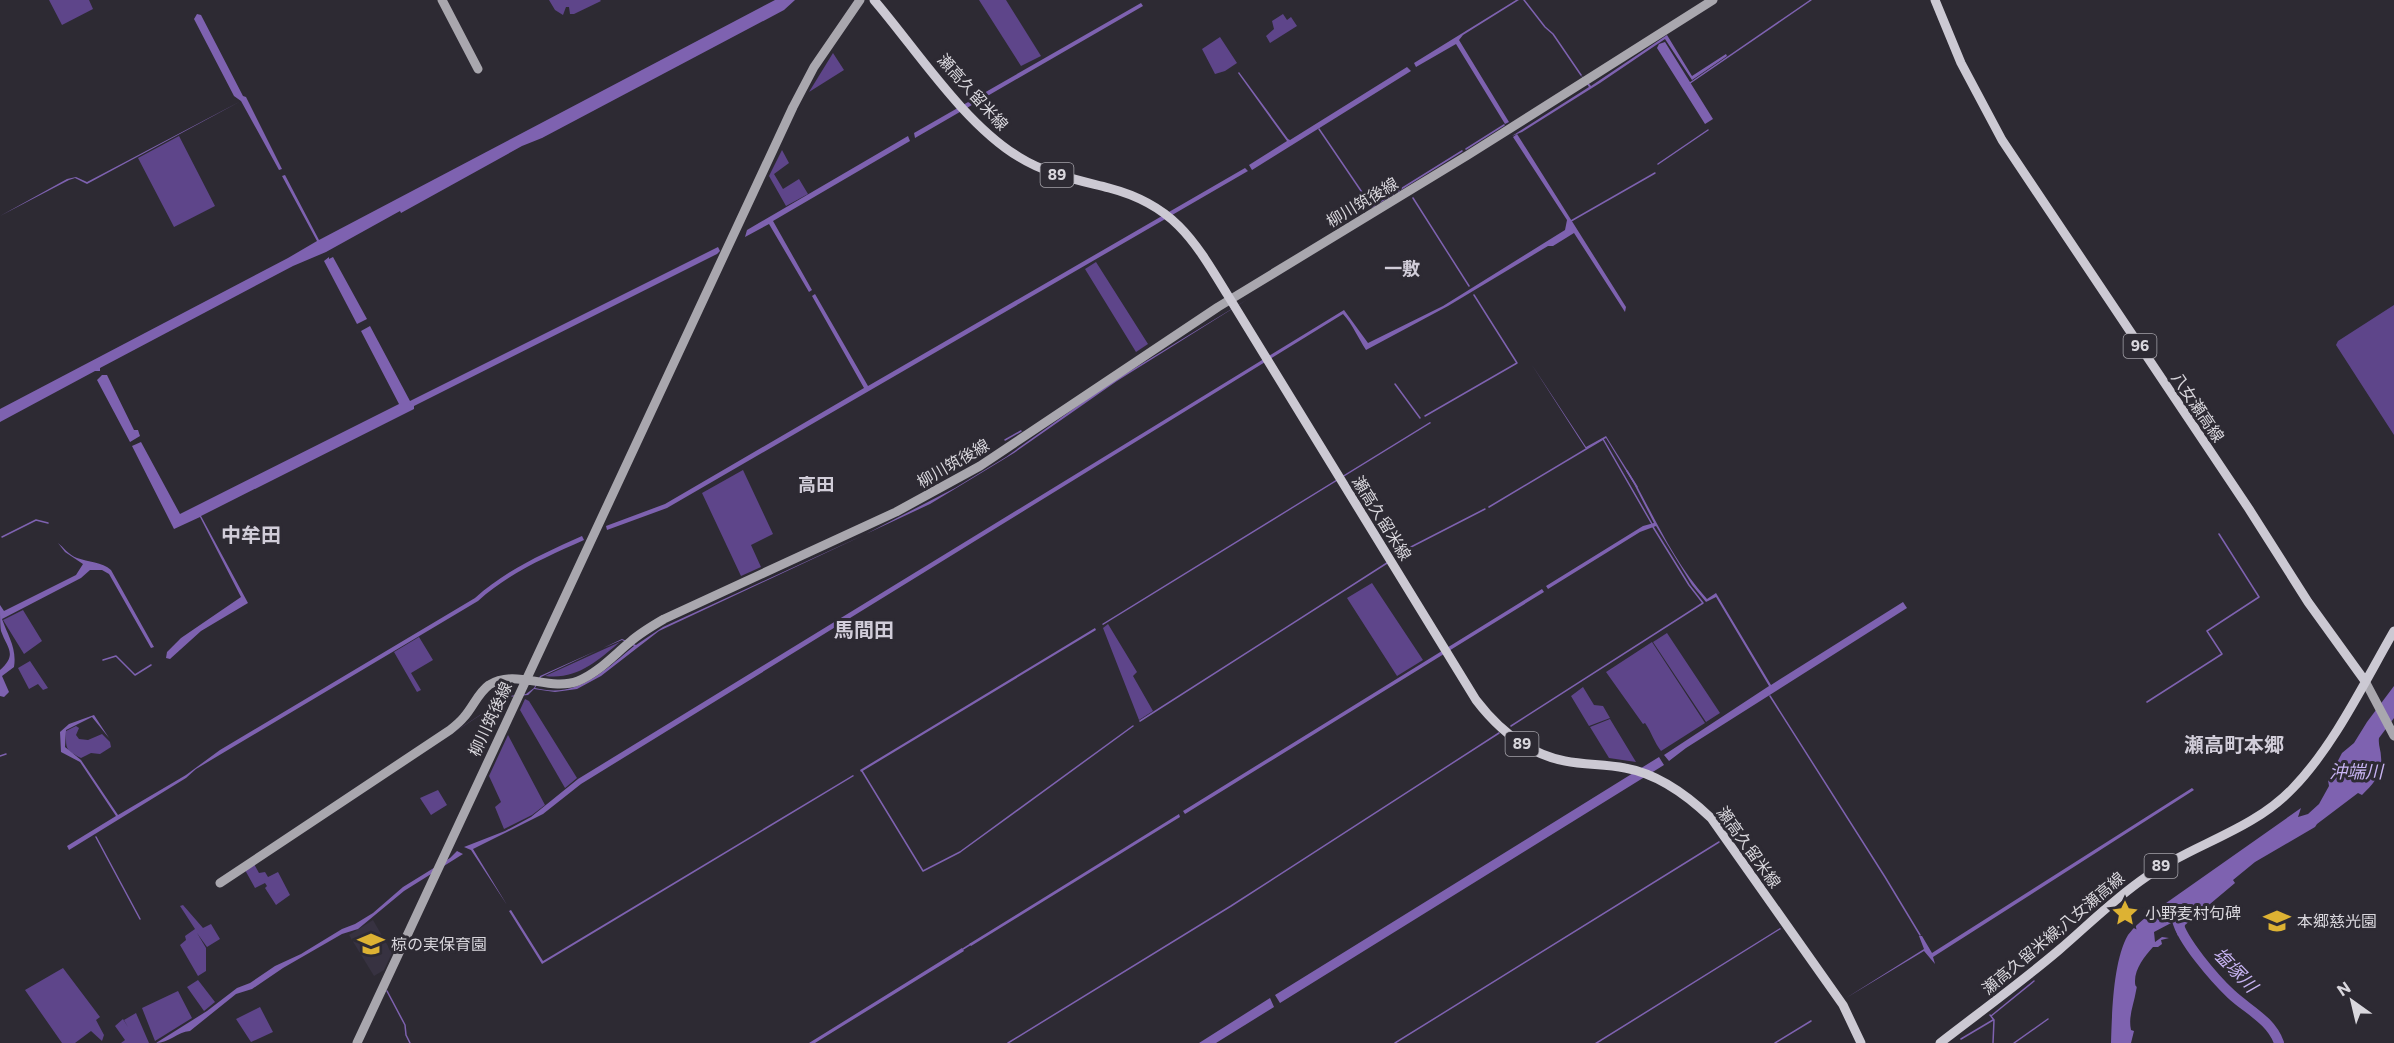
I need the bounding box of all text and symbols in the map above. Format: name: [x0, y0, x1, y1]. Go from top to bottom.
street label: 瀬高久留米線: [934, 50, 1013, 134]
road number: 89: [1040, 163, 1074, 187]
street label: 柳川筑後線: [1323, 173, 1401, 230]
district label: 一敷: [1384, 257, 1420, 279]
road number: 96: [2124, 334, 2156, 358]
street label: 八女瀬高線: [2168, 368, 2229, 445]
street label: 柳川筑後線: [913, 434, 992, 491]
street label: 瀬高久留米線: [1349, 472, 1416, 563]
district label: 高田: [798, 473, 834, 495]
district label: 中牟田: [221, 522, 281, 546]
district label: 馬間田: [834, 617, 894, 641]
street label: 柳川筑後線: [464, 679, 515, 759]
road number: 89: [1506, 732, 1538, 756]
district label: 瀬高町本郷: [2184, 732, 2284, 756]
water label: 沖端川: [2329, 760, 2385, 782]
street label: 瀬高久留米線: [1714, 802, 1785, 891]
road number: 89: [2144, 854, 2178, 878]
street label: 瀬高久留米線;八女瀬高線: [1978, 868, 2128, 998]
place icon: 小野麦村句碑: [2110, 898, 2140, 928]
place label: 小野麦村句碑: [2145, 903, 2241, 922]
school or university icon: 本郷慈光園: [2262, 906, 2292, 936]
place label: 本郷慈光園: [2297, 911, 2377, 930]
school or university icon: 椋の実保育園: [356, 929, 386, 959]
place label: 椋の実保育園: [391, 934, 487, 953]
water label: 塩塚川: [2209, 942, 2264, 998]
north arrow: [2322, 971, 2382, 1031]
text: N: [2333, 977, 2354, 999]

